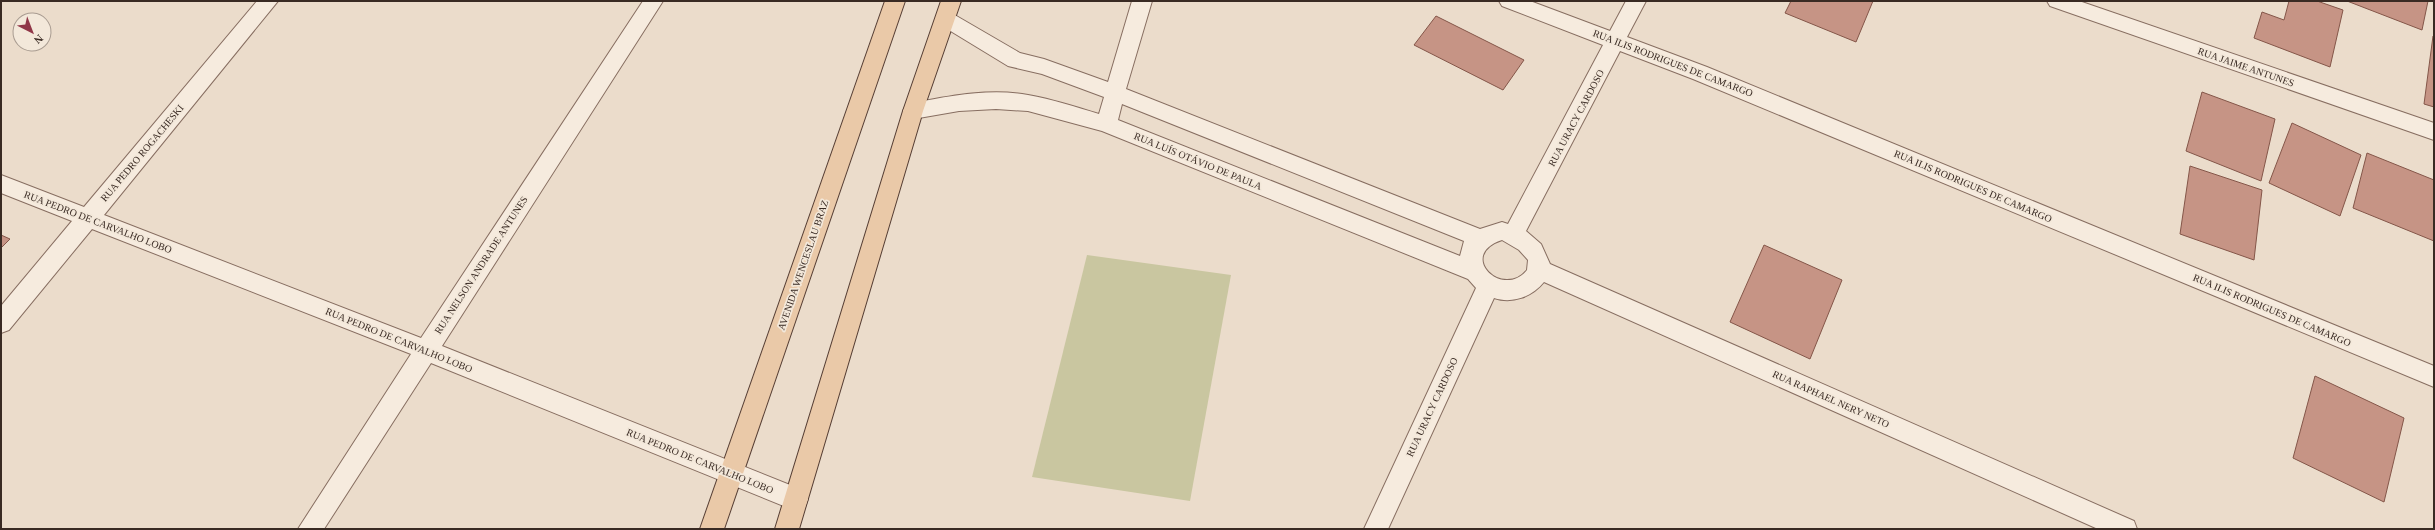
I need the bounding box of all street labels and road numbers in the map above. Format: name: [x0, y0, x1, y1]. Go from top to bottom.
street label: RUA ILIS RODRIGUES DE CAMARGO: [1591, 27, 1755, 99]
street label: RUA JAIME ANTUNES: [2196, 45, 2296, 89]
street label: RUA URACY CARDOSO: [1546, 68, 1606, 168]
street label: RUA PEDRO ROGACHESKI: [98, 102, 186, 204]
street label: RUA LUÍS OTÁVIO DE PAULA: [1132, 130, 1264, 192]
street label: RUA ILIS RODRIGUES DE CAMARGO: [1892, 148, 2054, 224]
street label: RUA PEDRO DE CARVALHO LOBO: [23, 189, 173, 255]
street label: RUA NELSON ANDRADE ANTUNES: [432, 194, 530, 336]
street label: AVENIDA WENCESLAU BRAZ: [776, 199, 830, 331]
street label: RUA ILIS RODRIGUES DE CAMARGO: [2191, 272, 2353, 348]
street label: RUA PEDRO DE CARVALHO LOBO: [324, 305, 474, 375]
street label: RUA URACY CARDOSO: [1404, 356, 1460, 458]
street label: RUA RAPHAEL NERY NETO: [1771, 368, 1891, 430]
street label: RUA PEDRO DE CARVALHO LOBO: [625, 426, 775, 496]

